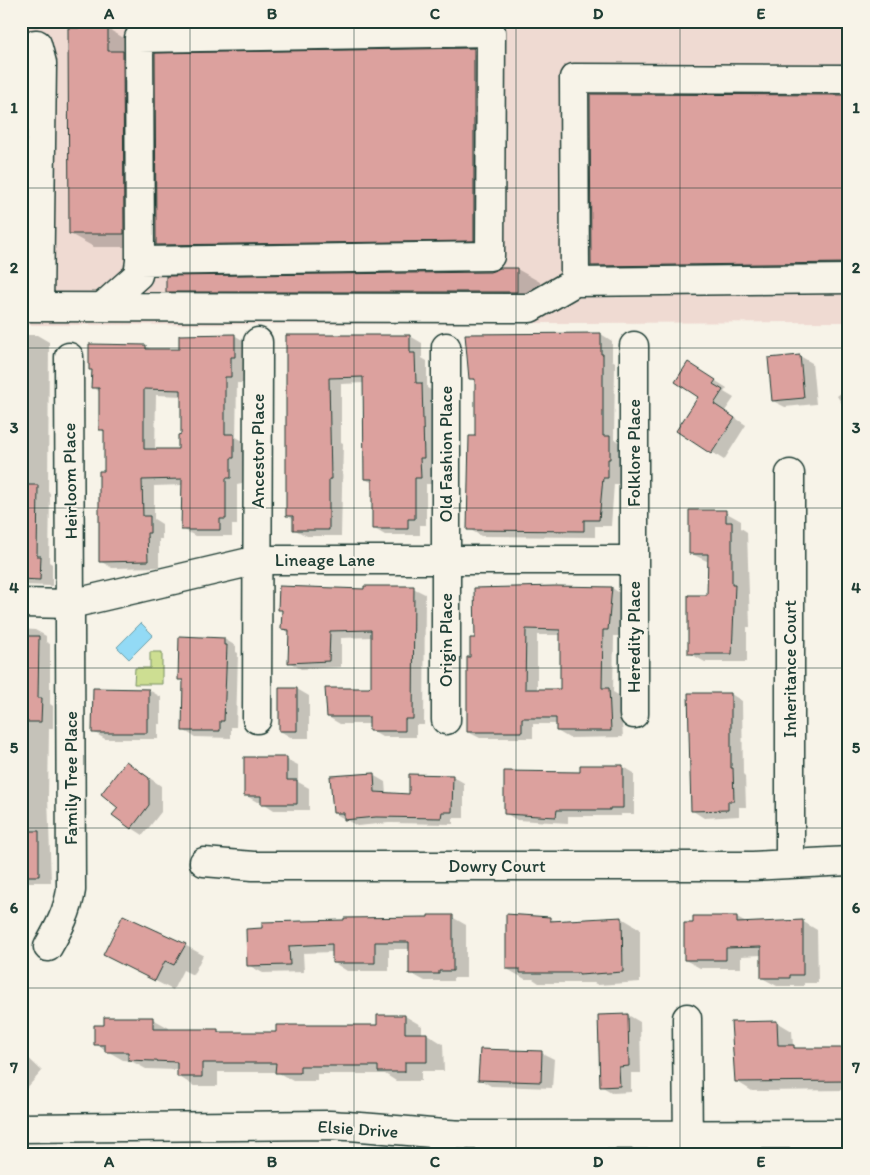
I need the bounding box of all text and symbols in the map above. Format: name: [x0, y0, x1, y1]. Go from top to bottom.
text: A: [103, 4, 115, 23]
text: B: [267, 4, 278, 23]
text: C: [430, 4, 441, 23]
text: D: [593, 4, 604, 23]
text: E: [757, 4, 766, 23]
text: 1: [10, 98, 18, 117]
text: 1: [852, 98, 860, 117]
text: 2: [10, 258, 19, 277]
text: 2: [852, 258, 861, 277]
street label: Old Fashion Place: [435, 386, 457, 522]
street label: Ancestor Place: [247, 393, 269, 509]
street label: Folklore Place: [623, 399, 645, 507]
text: 3: [10, 418, 19, 437]
text: 3: [852, 418, 861, 437]
street label: Heirloom Place: [58, 423, 82, 539]
street label: Lineage Lane: [275, 549, 375, 571]
text: 4: [9, 578, 19, 597]
text: 4: [851, 578, 861, 597]
street label: Heredity Place: [623, 581, 645, 693]
street label: Origin Place: [435, 593, 457, 687]
street label: Inheritance Court: [779, 600, 801, 738]
street label: Family Tree Place: [60, 711, 82, 845]
text: 5: [10, 738, 19, 757]
text: 5: [852, 738, 861, 757]
street label: Dowry Court: [448, 855, 546, 877]
text: 6: [10, 898, 19, 917]
text: 6: [852, 898, 861, 917]
text: 7: [9, 1058, 18, 1077]
text: 7: [851, 1058, 860, 1077]
street label: Elsie Drive: [317, 1115, 399, 1143]
text: A: [103, 1152, 115, 1171]
text: B: [267, 1152, 278, 1171]
text: C: [430, 1152, 441, 1171]
text: D: [593, 1152, 604, 1171]
text: E: [757, 1152, 766, 1171]

